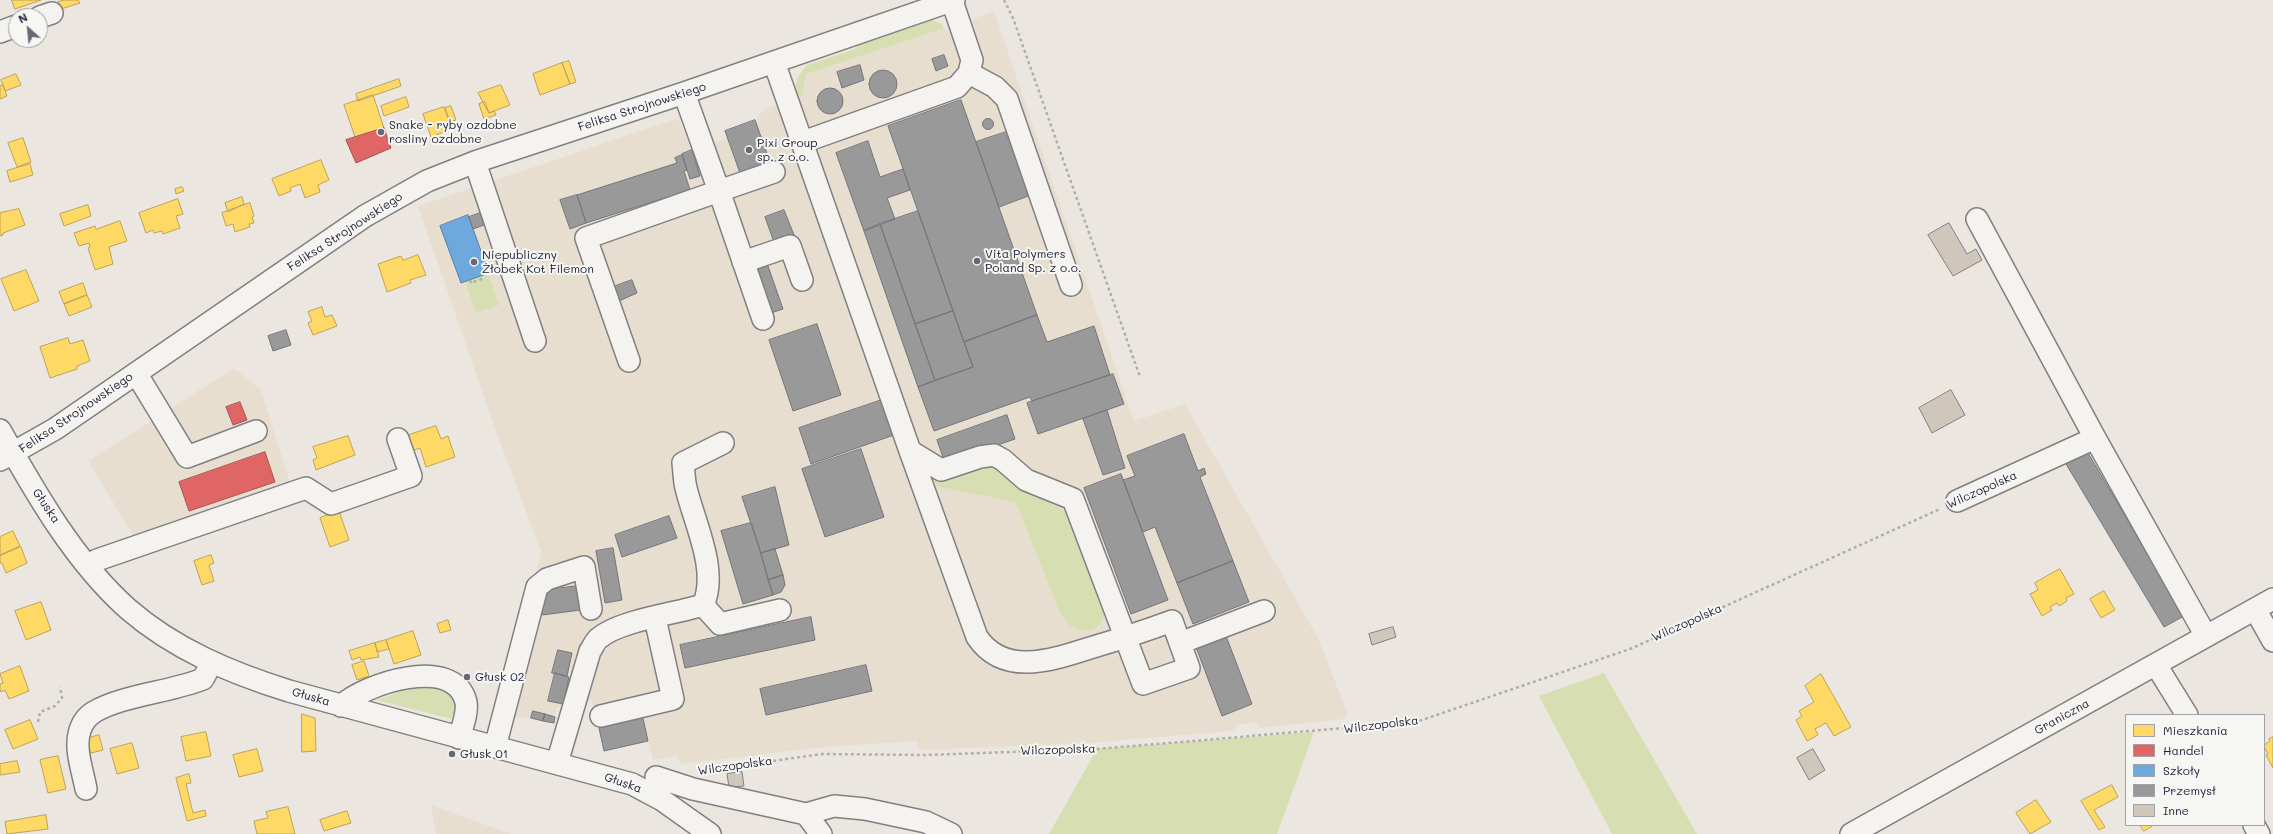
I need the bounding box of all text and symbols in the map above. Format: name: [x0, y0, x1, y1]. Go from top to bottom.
north arrow: [8, 8, 48, 48]
text: N: [16, 9, 30, 26]
street label: Feliksa Strojnowskiego: [576, 79, 708, 135]
place label: Snake - ryby ozdobne rosliny ozdobne: [389, 118, 517, 146]
marker: Snake - ryby ozdobne rosliny ozdobne: [376, 127, 386, 137]
place label: Pixi Group sp. z o.o.: [757, 136, 818, 164]
marker: Pixi Group sp. z o.o.: [744, 145, 754, 155]
street label: Feliksa Strojnowskiego: [285, 189, 405, 275]
place label: Vita Polymers Poland Sp. z o.o.: [985, 247, 1081, 275]
place label: Niepubliczny Żłobek Kot Filemon: [482, 248, 594, 276]
marker: Vita Polymers Poland Sp. z o.o.: [972, 256, 982, 266]
marker: Niepubliczny Żłobek Kot Filemon: [469, 257, 479, 267]
street label: Feliksa Strojnowskiego: [16, 370, 136, 456]
street label: Wilczopolska: [1945, 468, 2019, 512]
street label: Głuska: [29, 486, 63, 526]
street label: Wilczopolska: [1650, 601, 1724, 645]
place label: Głusk 02: [475, 670, 524, 684]
marker: Głusk 02: [462, 672, 472, 682]
street label: Głuska: [290, 685, 332, 709]
street label: Graniczna: [2032, 696, 2092, 738]
street label: Wilczopolska: [1343, 713, 1419, 737]
legend: [2125, 714, 2265, 826]
text: Mieszkania: [2163, 722, 2228, 738]
street label: Wilczopolska: [1020, 741, 1096, 759]
text: Handel: [2163, 742, 2204, 758]
place label: Głusk 01: [460, 747, 508, 761]
marker: Głusk 01: [447, 749, 457, 759]
street label: Wilczopolska: [697, 754, 773, 778]
text: Szkoły: [2163, 762, 2200, 778]
street label: Głuska: [602, 770, 644, 796]
text: Przemysł: [2163, 782, 2216, 798]
text: Inne: [2163, 802, 2189, 818]

